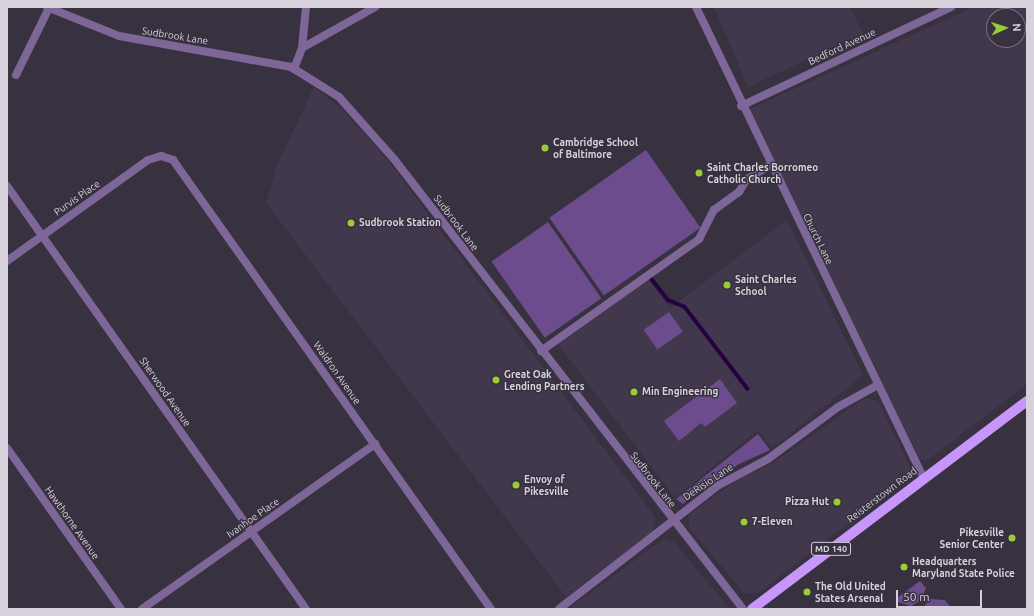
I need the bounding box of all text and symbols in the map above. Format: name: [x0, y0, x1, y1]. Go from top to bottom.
north arrow: [986, 8, 1026, 48]
text: N: [1011, 23, 1023, 32]
street label: Sudbrook Lane: [141, 25, 209, 47]
street label: Bedford Avenue: [806, 26, 878, 68]
place label: Cambridge School of Baltimore: [553, 136, 638, 160]
marker: Cambridge School of Baltimore: [540, 143, 550, 153]
place label: Saint Charles Borromeo Catholic Church: [707, 161, 818, 184]
marker: Saint Charles Borromeo Catholic Church: [694, 168, 704, 178]
street label: Purvis Place: [52, 178, 102, 218]
street label: Sudbrook Lane: [431, 193, 481, 253]
street label: Church Lane: [800, 211, 836, 267]
place label: Sudbrook Station: [359, 217, 441, 229]
marker: Sudbrook Station: [346, 218, 356, 228]
place label: Saint Charles School: [735, 273, 797, 296]
marker: Saint Charles School: [722, 280, 732, 290]
street label: Waldron Avenue: [311, 339, 363, 407]
street label: Sherwood Avenue: [137, 355, 193, 429]
place label: Great Oak Lending Partners: [504, 368, 584, 392]
marker: Great Oak Lending Partners: [491, 375, 501, 385]
place label: Min Engineering: [642, 386, 718, 398]
marker: Min Engineering: [629, 387, 639, 397]
street label: Sudbrook Lane: [628, 450, 678, 510]
street label: DeRisio Lane: [681, 461, 735, 503]
street label: Reisterstown Road: [845, 465, 919, 525]
place label: Envoy of Pikesville: [524, 473, 569, 496]
marker: Envoy of Pikesville: [511, 480, 521, 490]
street label: Hawthorne Avenue: [42, 484, 102, 562]
street label: Ivanhoe Place: [224, 495, 282, 541]
place label: Pizza Hut: [785, 496, 829, 508]
marker: Pizza Hut: [832, 497, 842, 507]
place label: 7-Eleven: [752, 516, 792, 528]
marker: 7-Eleven: [739, 517, 749, 527]
place label: Pikesville Senior Center: [939, 526, 1004, 550]
marker: Pikesville Senior Center: [1007, 533, 1017, 543]
road number: MD 140: [811, 542, 851, 556]
place label: Headquarters Maryland State Police: [912, 555, 1015, 578]
marker: Headquarters Maryland State Police: [899, 562, 909, 572]
place label: The Old United States Arsenal: [815, 580, 886, 604]
scale bar: [898, 582, 984, 608]
marker: The Old United States Arsenal: [802, 587, 812, 597]
text: 50 m: [903, 590, 930, 603]

